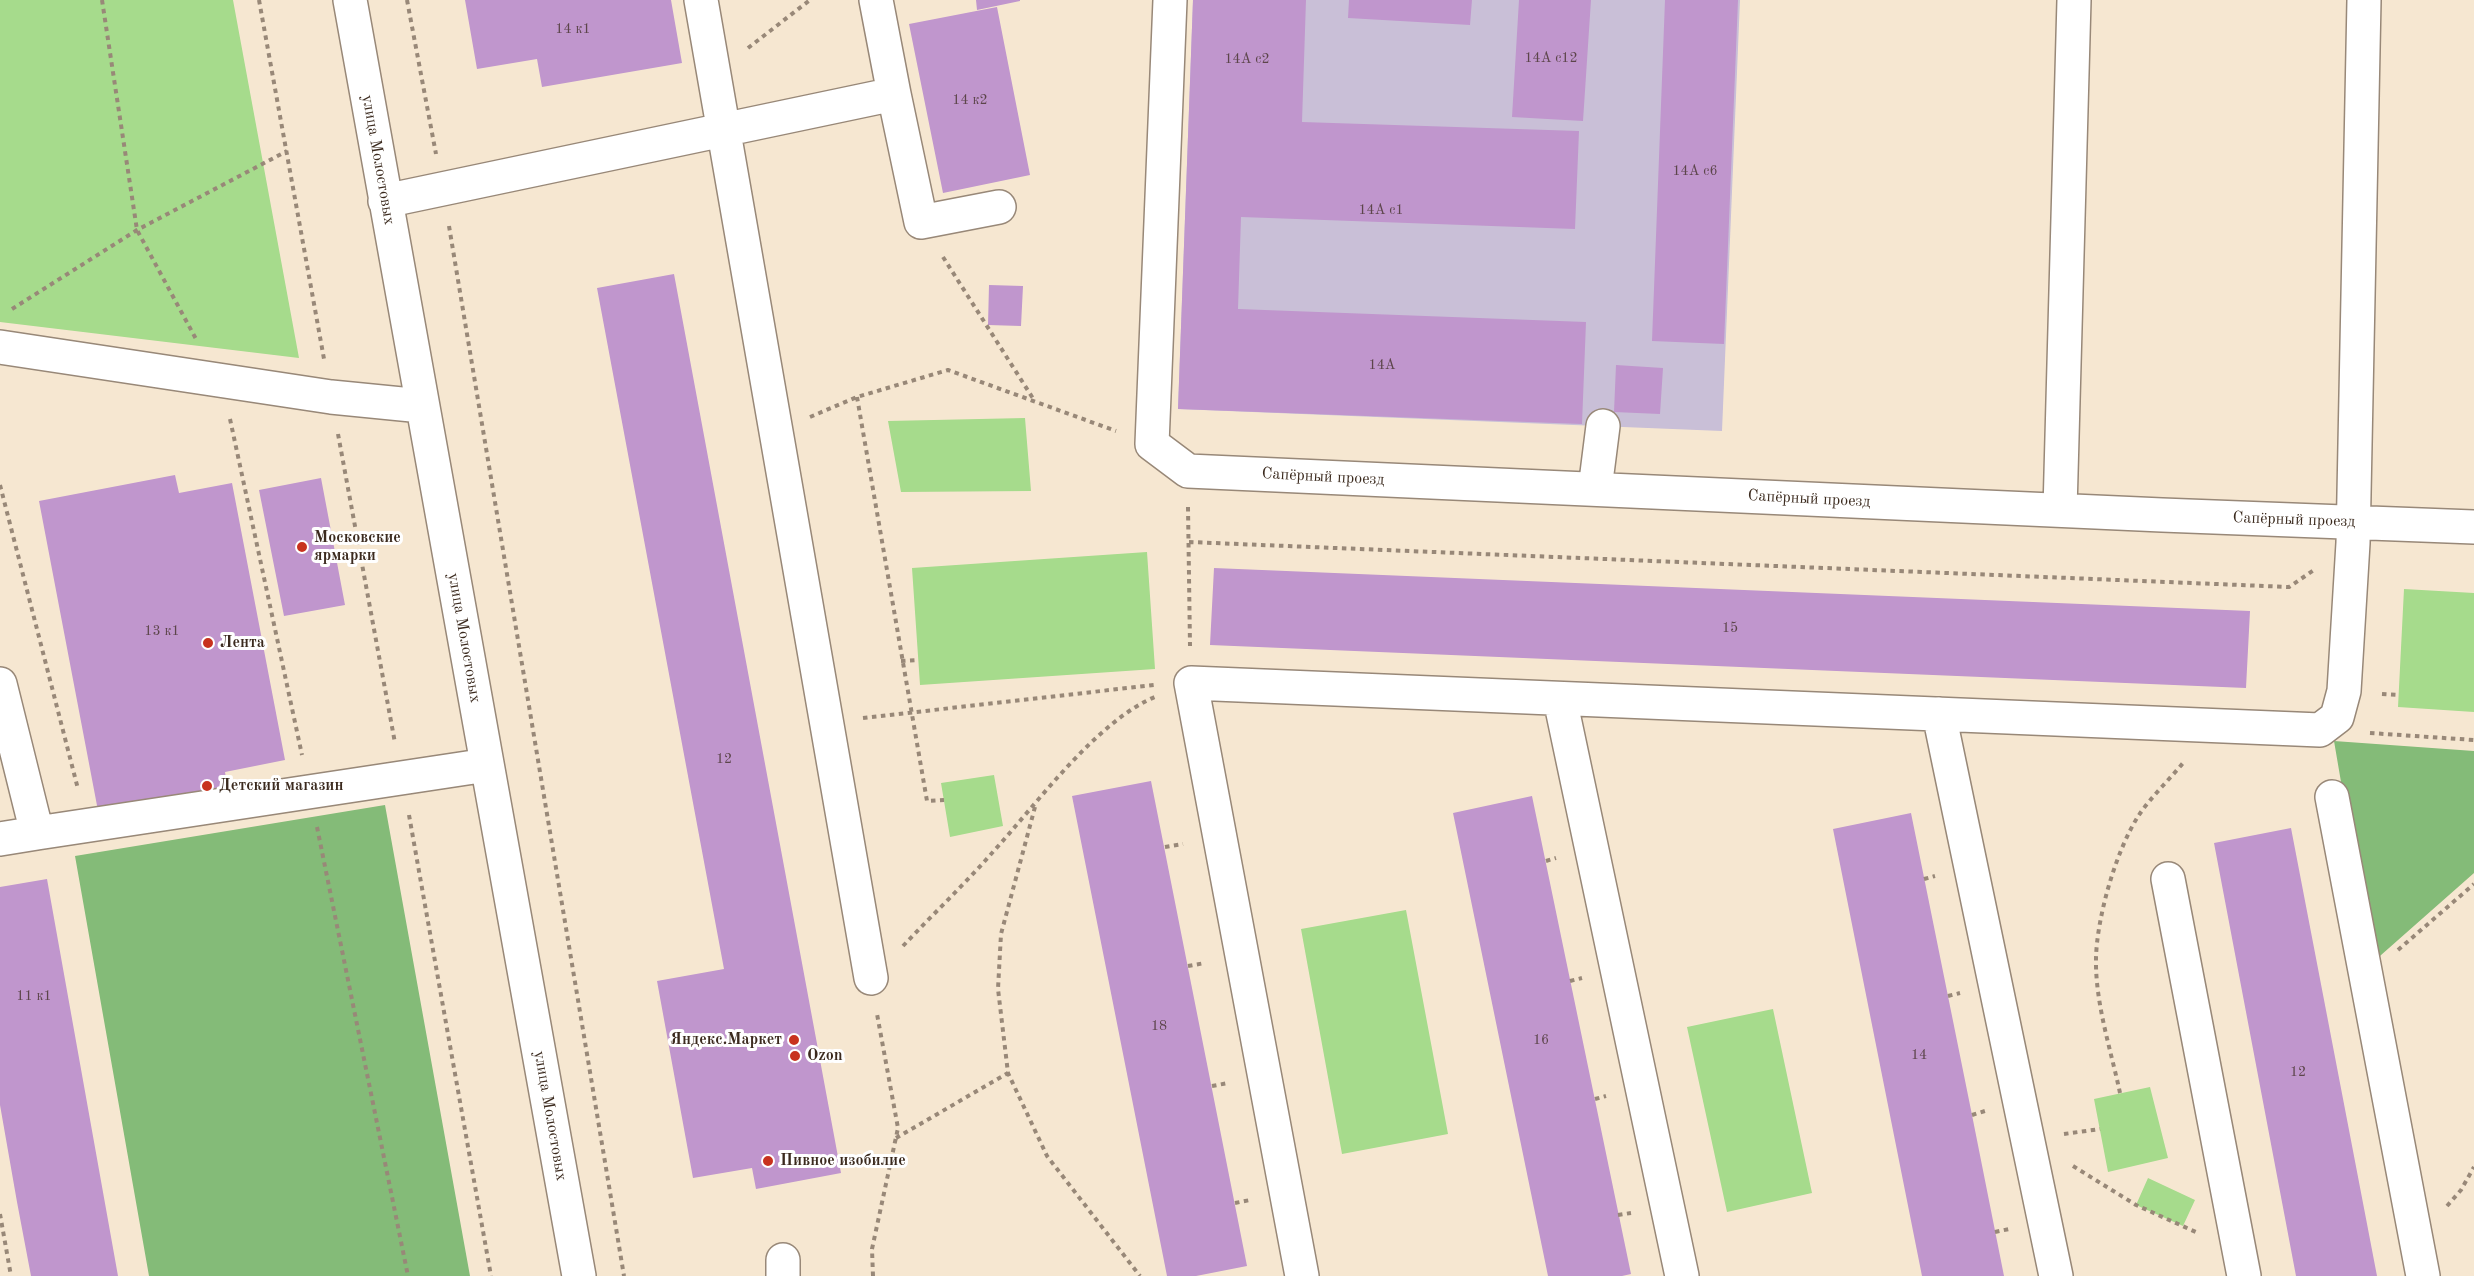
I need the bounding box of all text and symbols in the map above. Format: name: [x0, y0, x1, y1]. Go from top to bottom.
house number: 14 к1: [555, 21, 591, 37]
house number: 14А с12: [1524, 50, 1578, 66]
house number: 14А с2: [1224, 51, 1270, 67]
house number: 14 к2: [952, 92, 988, 108]
street label: улица Молостовых: [357, 93, 399, 227]
house number: 14А с6: [1672, 163, 1718, 179]
house number: 14А с1: [1358, 202, 1404, 218]
house number: 14А: [1369, 357, 1395, 373]
street label: Сапёрный проезд: [1261, 464, 1385, 490]
street label: Сапёрный проезд: [1747, 486, 1871, 512]
street label: Сапёрный проезд: [2232, 508, 2356, 532]
place label: Московские ярмарки: [314, 528, 401, 566]
marker: Московские ярмарки: [295, 540, 309, 554]
street label: улица Молостовых: [443, 571, 485, 705]
house number: 15: [1722, 620, 1738, 636]
house number: 13 к1: [144, 623, 180, 639]
place label: Лента: [220, 633, 265, 653]
marker: Лента: [201, 636, 215, 650]
house number: 12: [716, 751, 732, 767]
place label: Детский магазин: [219, 776, 344, 796]
marker: Детский магазин: [200, 779, 214, 793]
house number: 11 к1: [16, 988, 52, 1004]
house number: 18: [1151, 1018, 1167, 1034]
place label: Яндекс.Маркет: [670, 1030, 782, 1050]
house number: 16: [1533, 1032, 1549, 1048]
marker: Яндекс.Маркет: [787, 1033, 801, 1047]
place label: Ozon: [807, 1046, 843, 1066]
house number: 14: [1911, 1047, 1927, 1063]
street label: улица Молостовых: [529, 1049, 571, 1183]
marker: Ozon: [788, 1049, 802, 1063]
house number: 12: [2290, 1064, 2306, 1080]
place label: Пивное изобилие: [780, 1151, 906, 1171]
marker: Пивное изобилие: [761, 1154, 775, 1168]

